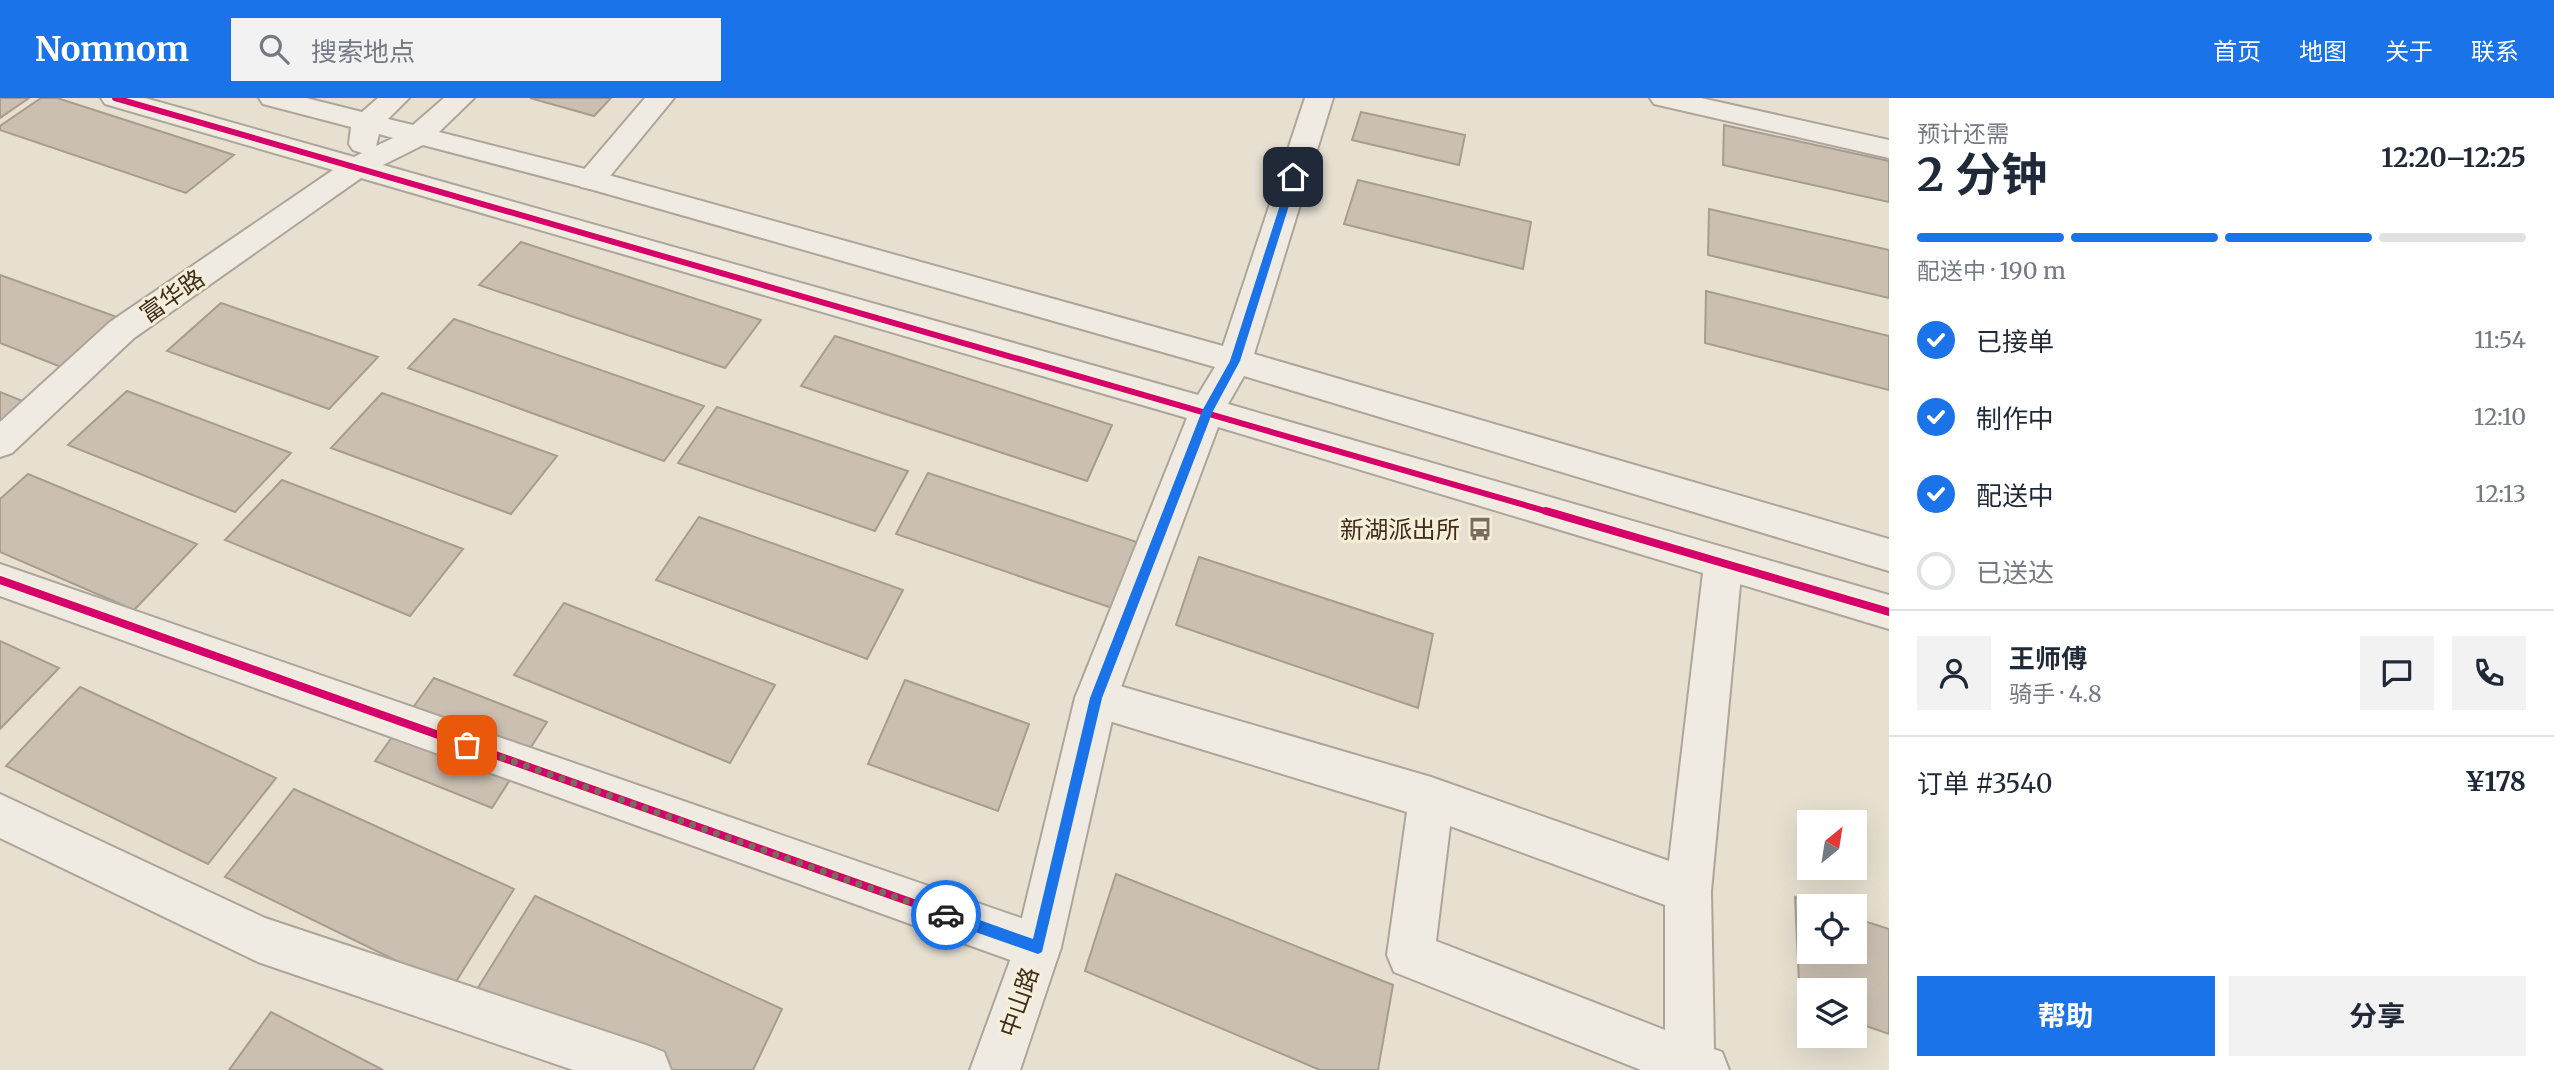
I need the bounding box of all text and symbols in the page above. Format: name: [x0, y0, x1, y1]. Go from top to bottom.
search box: [231, 18, 721, 81]
text: Nomnom: [35, 29, 189, 70]
icon: search: [255, 30, 293, 68]
text: 搜索地点: [311, 35, 415, 68]
text: 首页: [2213, 36, 2261, 67]
text: 地图: [2299, 36, 2347, 67]
text: 关于: [2385, 36, 2433, 67]
text: 联系: [2471, 36, 2519, 67]
text: 预计还需: [1917, 119, 2009, 148]
text: 12:20–12:25: [2381, 141, 2526, 174]
text: 2 分钟: [1917, 146, 2047, 204]
pin: [1263, 147, 1323, 207]
icon: home: [1274, 158, 1312, 196]
text: 配送中 · 190 m: [1917, 256, 2066, 285]
street label: 富华路: [134, 263, 210, 329]
icon: check: [1917, 321, 1955, 359]
text: 已接单: [1976, 325, 2054, 358]
text: 11:54: [2474, 325, 2526, 354]
icon: check: [1917, 398, 1955, 436]
text: 制作中: [1976, 402, 2054, 435]
text: 12:10: [2474, 402, 2526, 431]
icon: check: [1917, 475, 1955, 513]
text: 配送中: [1976, 479, 2054, 512]
text: 12:13: [2475, 479, 2526, 508]
place label: 新湖派出所: [1340, 514, 1460, 545]
bus stop icon: 新湖派出所: [1466, 515, 1494, 543]
text: 已送达: [1976, 556, 2054, 589]
button: person: [1917, 636, 1991, 710]
button: chat: [2360, 636, 2434, 710]
button: phone: [2452, 636, 2526, 710]
text: 王师傅: [2009, 642, 2087, 675]
text: 骑手 · 4.8: [2009, 679, 2102, 708]
pin: [437, 715, 497, 775]
icon: bag: [448, 726, 486, 764]
text: ¥178: [2465, 765, 2526, 798]
text: 订单 #3540: [1917, 767, 2053, 800]
north arrow: [1797, 810, 1867, 880]
map controls: [1797, 810, 1867, 1048]
courier: [911, 880, 981, 950]
button: locate: [1797, 894, 1867, 964]
icon: car: [927, 896, 965, 934]
street label: 中山路: [993, 963, 1045, 1041]
button: 帮助: [1917, 976, 2215, 1056]
button: 分享: [2229, 976, 2526, 1056]
button: layers: [1797, 978, 1867, 1048]

